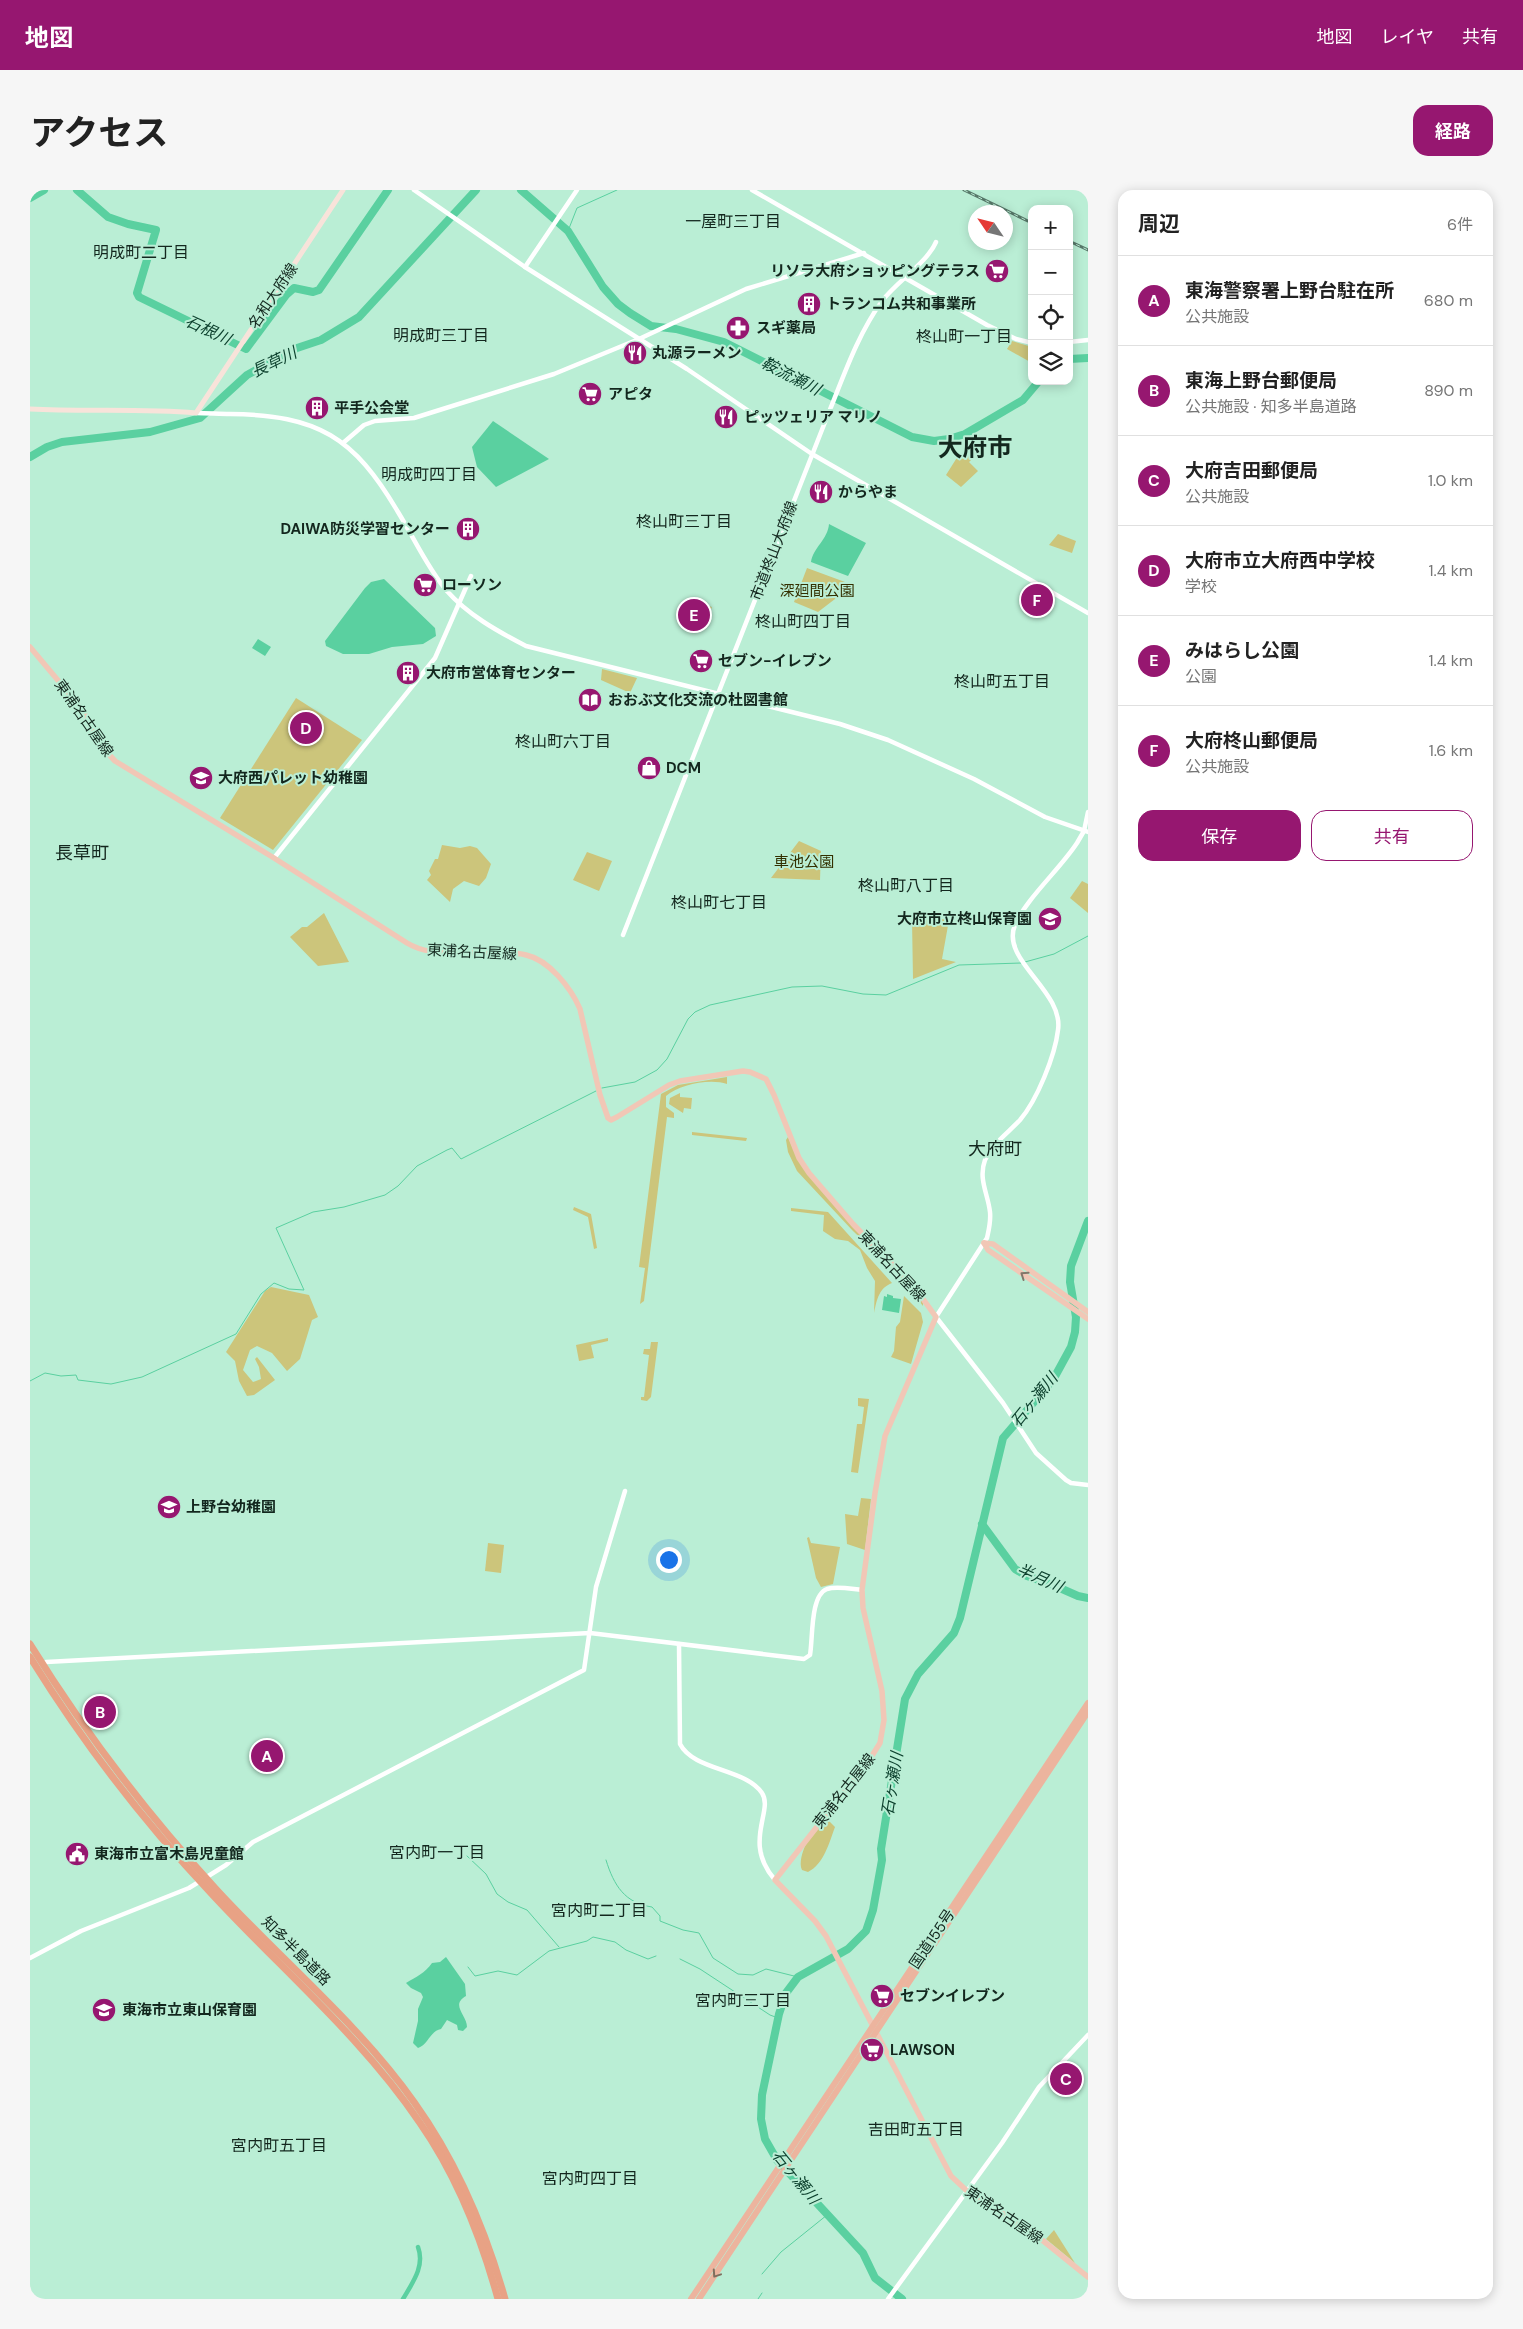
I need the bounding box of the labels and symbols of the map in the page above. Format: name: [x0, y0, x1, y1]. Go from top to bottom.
north arrow: [968, 205, 1013, 250]
district label: 一屋町三丁目: [685, 211, 781, 232]
district label: 明成町二丁目: [93, 242, 189, 263]
supermarket icon: リソラ大府ショッピングテラス: [984, 258, 1010, 284]
street label: 名和大府線: [244, 259, 302, 333]
place label: リソラ大府ショッピングテラス: [770, 261, 980, 281]
building icon: トランコム共和事業所: [796, 291, 822, 317]
place label: トランコム共和事業所: [826, 294, 976, 314]
water label: 石根川: [182, 310, 236, 351]
pharmacy icon: スギ薬局: [725, 315, 751, 341]
place label: スギ薬局: [756, 318, 816, 338]
district label: 明成町三丁目: [393, 325, 489, 346]
district label: 柊山町一丁目: [916, 326, 1012, 347]
restaurant icon: 丸源ラーメン: [622, 340, 648, 366]
water label: 長草川: [248, 341, 302, 382]
place label: 丸源ラーメン: [652, 343, 741, 363]
water label: 鞍流瀬川: [758, 352, 826, 401]
supermarket icon: アピタ: [577, 381, 603, 407]
place label: アピタ: [608, 384, 653, 404]
building icon: 平手公会堂: [304, 395, 330, 421]
place label: 平手公会堂: [334, 398, 409, 418]
restaurant icon: ピッツェリア マリノ: [713, 404, 739, 430]
place label: ピッツェリア マリノ: [744, 407, 883, 427]
district label: 大府市: [937, 431, 1013, 464]
district label: 明成町四丁目: [381, 464, 477, 485]
restaurant icon: からやま: [808, 479, 834, 505]
place label: からやま: [838, 482, 898, 502]
street label: 市道柊山大府線: [746, 498, 802, 604]
district label: 柊山町三丁目: [636, 511, 732, 532]
building icon: DAIWA防災学習センター: [455, 516, 481, 542]
place label: DAIWA防災学習センター: [280, 519, 450, 539]
supermarket icon: ローソン: [412, 572, 438, 598]
place label: ローソン: [442, 575, 502, 595]
park label: 深廻間公園: [779, 581, 855, 601]
pin: F: [1021, 581, 1053, 619]
pin: E: [678, 596, 710, 634]
district label: 柊山町四丁目: [755, 611, 851, 632]
supermarket icon: セブン-イレブン: [688, 648, 714, 674]
place label: セブン-イレブン: [718, 651, 832, 671]
building icon: 大府市営体育センター: [395, 660, 421, 686]
place label: 大府市営体育センター: [426, 663, 576, 683]
district label: 柊山町五丁目: [954, 671, 1050, 692]
street label: 東浦名古屋線: [50, 675, 118, 761]
library icon: おおぶ文化交流の杜図書館: [577, 687, 603, 713]
place label: おおぶ文化交流の杜図書館: [608, 690, 788, 710]
pin: D: [290, 709, 322, 747]
district label: 柊山町六丁目: [515, 731, 611, 752]
shop icon: DCM: [636, 755, 662, 781]
place label: DCM: [666, 758, 701, 778]
school or university icon: 大府西パレット幼稚園: [188, 765, 214, 791]
place label: 大府西パレット幼稚園: [218, 768, 368, 788]
district label: 長草町: [55, 841, 109, 865]
park label: 車池公園: [774, 852, 834, 872]
district label: 柊山町八丁目: [858, 875, 954, 896]
district label: 柊山町七丁目: [671, 892, 767, 913]
school or university icon: 大府市立柊山保育園: [1037, 906, 1063, 932]
place label: 大府市立柊山保育園: [897, 909, 1032, 929]
street label: 東浦名古屋線: [427, 940, 517, 964]
district label: 大府町: [968, 1137, 1022, 1161]
street label: 東浦名古屋線: [854, 1226, 930, 1306]
one-way arrow: [1021, 1272, 1030, 1281]
water label: 石ヶ瀬川: [1006, 1367, 1064, 1431]
school or university icon: 上野台幼稚園: [156, 1494, 182, 1520]
place label: 上野台幼稚園: [186, 1497, 276, 1517]
your location: [656, 1547, 682, 1573]
water label: 半月川: [1014, 1559, 1068, 1598]
pin: B: [84, 1693, 116, 1731]
pin: A: [251, 1737, 283, 1775]
street label: 東浦名古屋線: [808, 1749, 880, 1833]
water label: 石ヶ瀬川: [877, 1749, 908, 1817]
public building icon: 東海市立富木島児童館: [64, 1841, 90, 1867]
district label: 宮内町一丁目: [389, 1842, 485, 1863]
place label: 東海市立富木島児童館: [94, 1844, 244, 1864]
district label: 宮内町二丁目: [551, 1900, 647, 1921]
street label: 国道155号: [905, 1905, 959, 1973]
street label: 知多半島道路: [257, 1912, 335, 1990]
supermarket icon: セブンイレブン: [869, 1983, 895, 2009]
place label: セブンイレブン: [900, 1986, 1005, 2006]
district label: 宮内町三丁目: [695, 1990, 791, 2011]
school or university icon: 東海市立東山保育園: [91, 1997, 117, 2023]
place label: 東海市立東山保育園: [122, 2000, 257, 2020]
supermarket icon: LAWSON: [859, 2037, 885, 2063]
place label: LAWSON: [890, 2040, 955, 2060]
pin: C: [1050, 2060, 1082, 2098]
district label: 吉田町五丁目: [868, 2119, 964, 2140]
district label: 宮内町五丁目: [231, 2135, 327, 2156]
water label: 石ヶ瀬川: [768, 2146, 826, 2210]
district label: 宮内町四丁目: [542, 2168, 638, 2189]
street label: 東浦名古屋線: [961, 2182, 1047, 2248]
one-way arrow: [713, 2268, 722, 2278]

